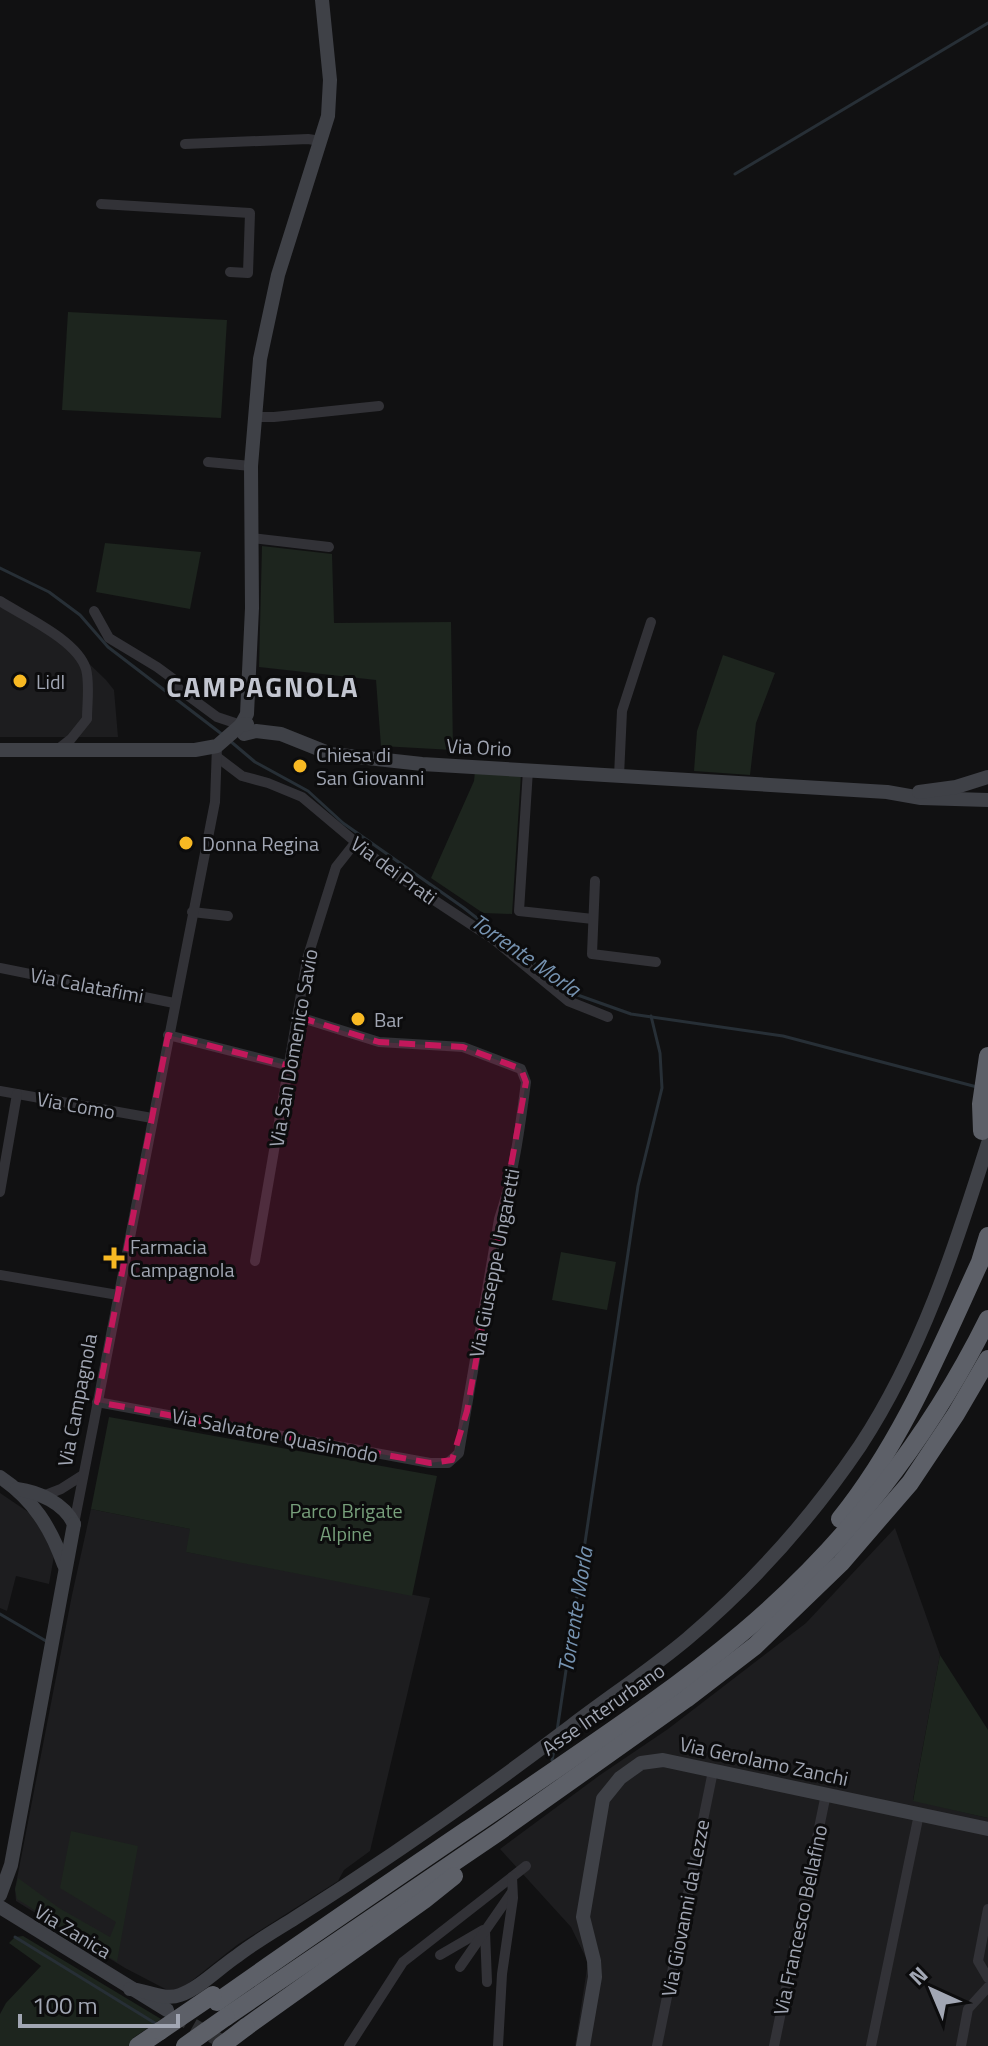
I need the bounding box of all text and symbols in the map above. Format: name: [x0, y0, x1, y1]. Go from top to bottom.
district label: CAMPAGNOLA: [166, 665, 360, 708]
place label: Lidl: [36, 666, 65, 697]
marker: Lidl: [11, 672, 29, 690]
street label: Via Orio: [445, 730, 513, 764]
place label: Chiesa di San Giovanni: [316, 739, 424, 793]
marker: Chiesa di San Giovanni: [291, 757, 309, 775]
place label: Donna Regina: [202, 828, 319, 859]
street label: Via dei Prati: [344, 828, 444, 912]
marker: Donna Regina: [177, 834, 195, 852]
water label: Torrente Morla: [464, 905, 589, 1006]
street label: Via San Domenico Savio: [260, 946, 326, 1150]
street label: Via Calatafimi: [28, 959, 146, 1011]
place label: Bar: [374, 1004, 403, 1035]
marker: Bar: [349, 1010, 367, 1028]
street label: Via Como: [34, 1083, 118, 1127]
street label: Via Giuseppe Ungaretti: [460, 1166, 528, 1360]
place label: Farmacia Campagnola: [130, 1231, 234, 1285]
marker: Farmacia Campagnola: [105, 1249, 123, 1267]
street label: Via Campagnola: [49, 1331, 105, 1469]
street label: Via Salvatore Quasimodo: [169, 1400, 381, 1470]
park label: Parco Brigate Alpine: [289, 1495, 403, 1549]
water label: Torrente Morla: [548, 1543, 602, 1675]
street label: Asse Interurbano: [535, 1655, 671, 1763]
street label: Via Gerolamo Zanchi: [677, 1728, 851, 1794]
street label: Via Giovanni da Lezze: [653, 1817, 717, 1999]
street label: Via Francesco Bellafino: [765, 1822, 835, 2018]
street label: Via Zanica: [29, 1896, 117, 1966]
north arrow: [892, 1950, 972, 2030]
text: N: [901, 1958, 935, 1993]
scale bar: [20, 1978, 178, 2028]
text: 100 m: [32, 1987, 98, 2023]

